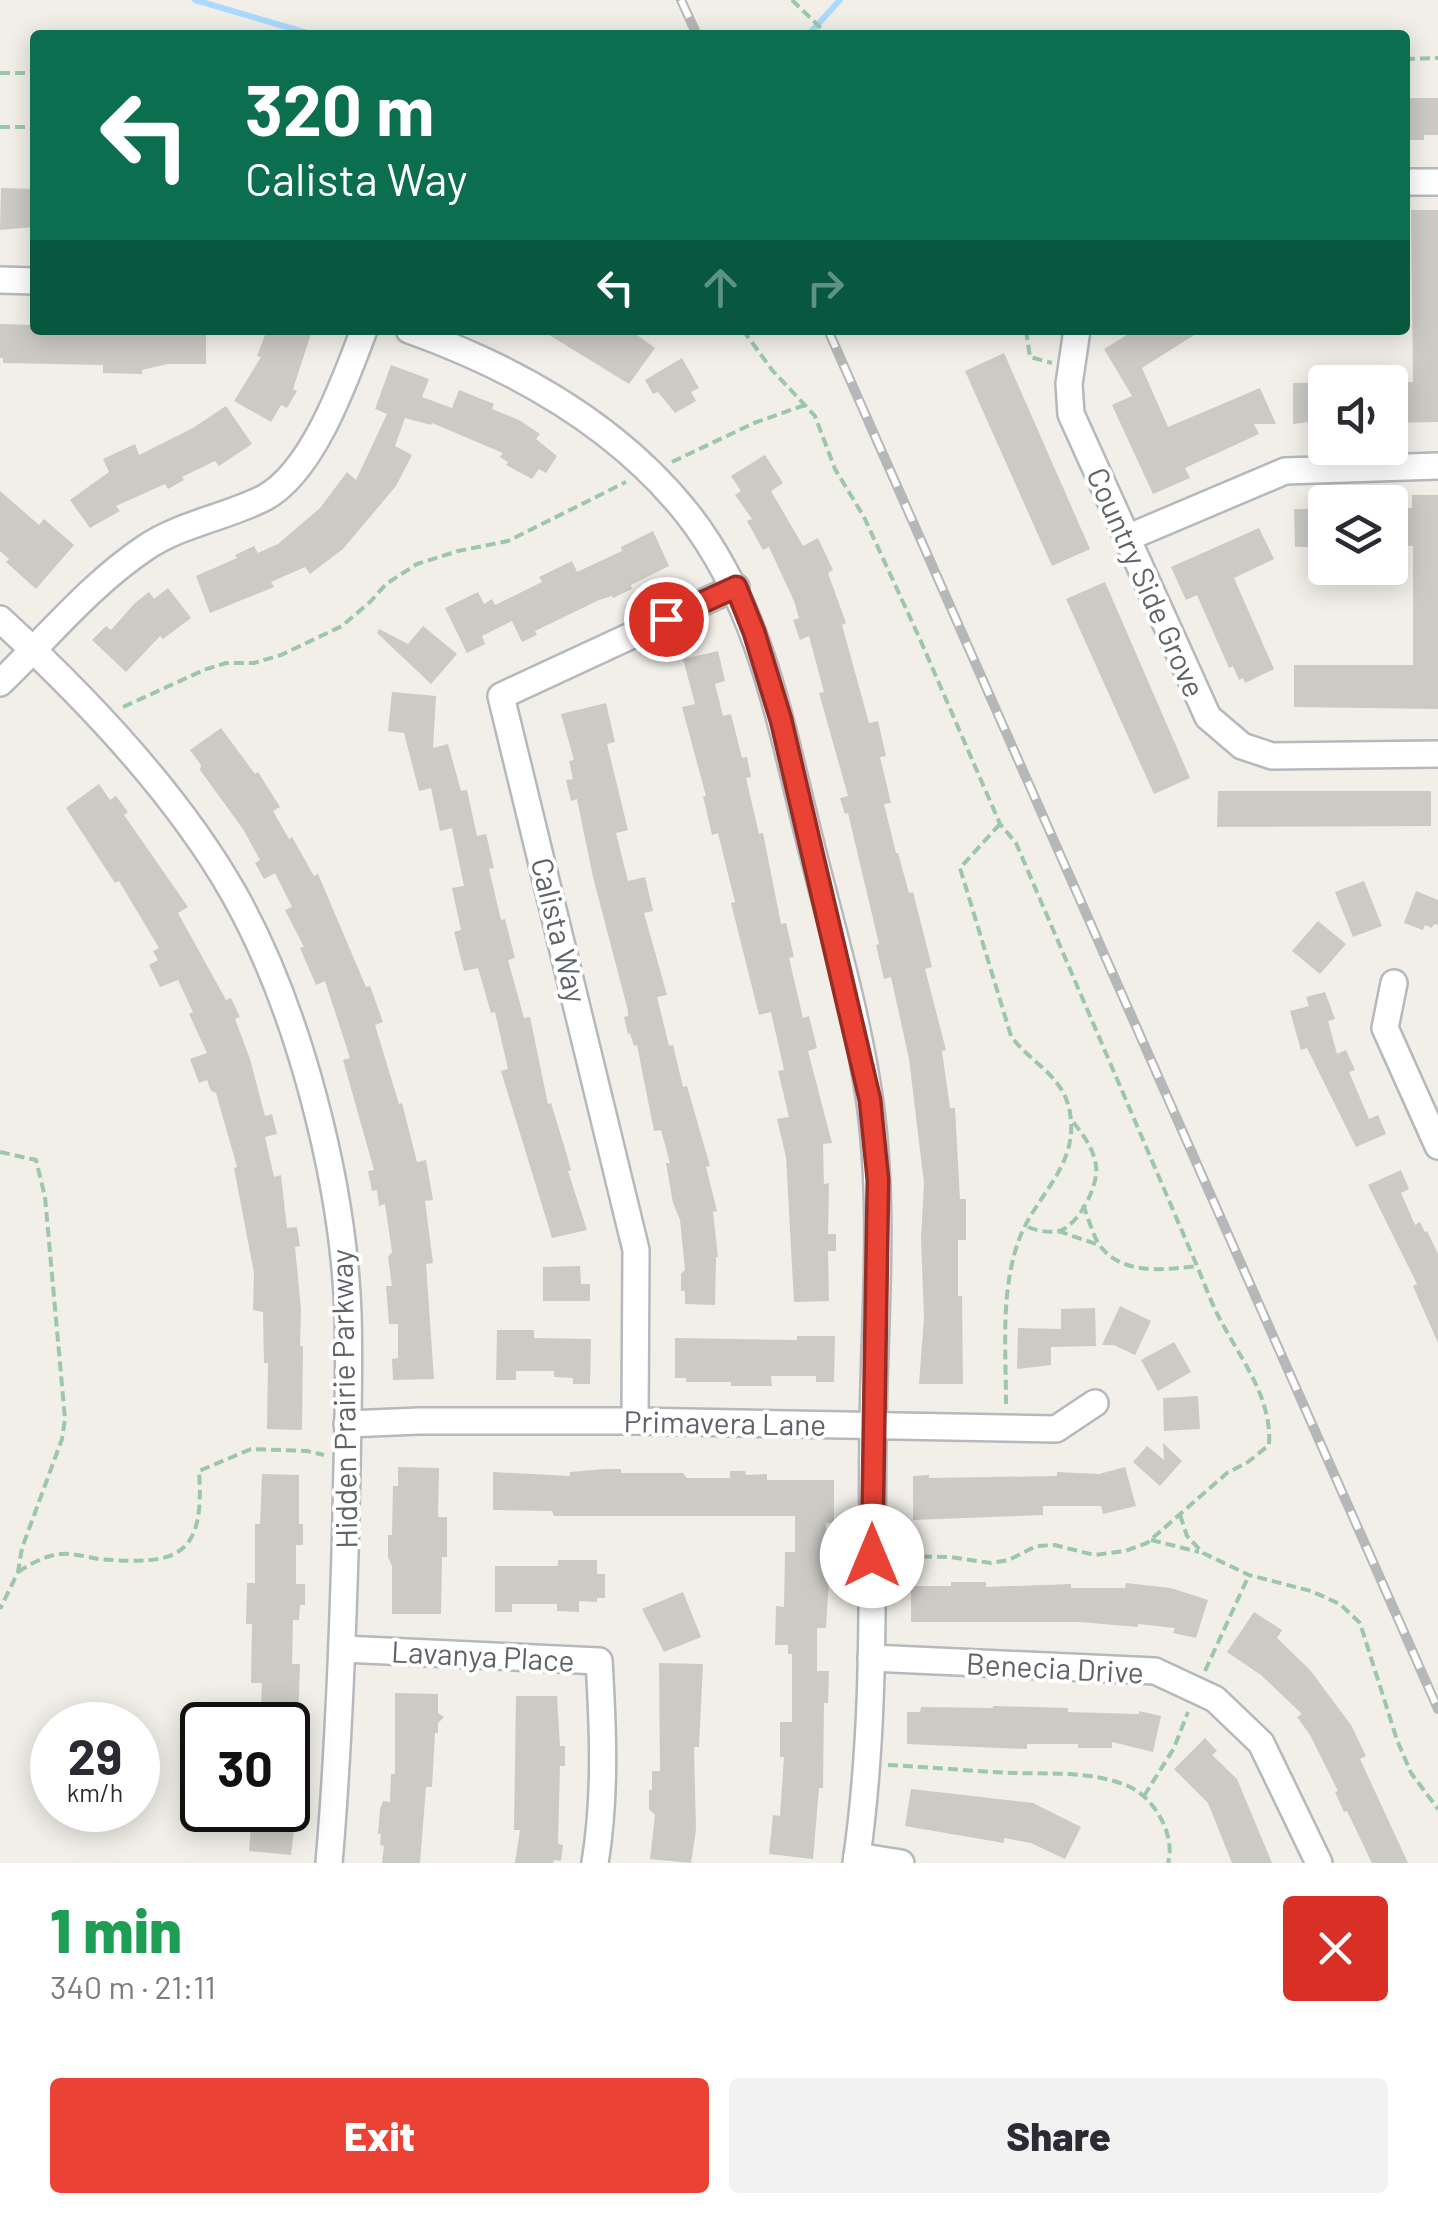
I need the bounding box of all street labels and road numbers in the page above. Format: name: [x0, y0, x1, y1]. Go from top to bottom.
street label: Country Side Grove: [1080, 462, 1214, 702]
street label: Calista Way: [525, 854, 595, 1007]
street label: Hidden Prairie Parkway: [322, 1249, 364, 1549]
street label: Primavera Lane: [623, 1402, 827, 1442]
street label: Lavanya Place: [390, 1632, 576, 1678]
street label: Benecia Drive: [965, 1644, 1145, 1690]

